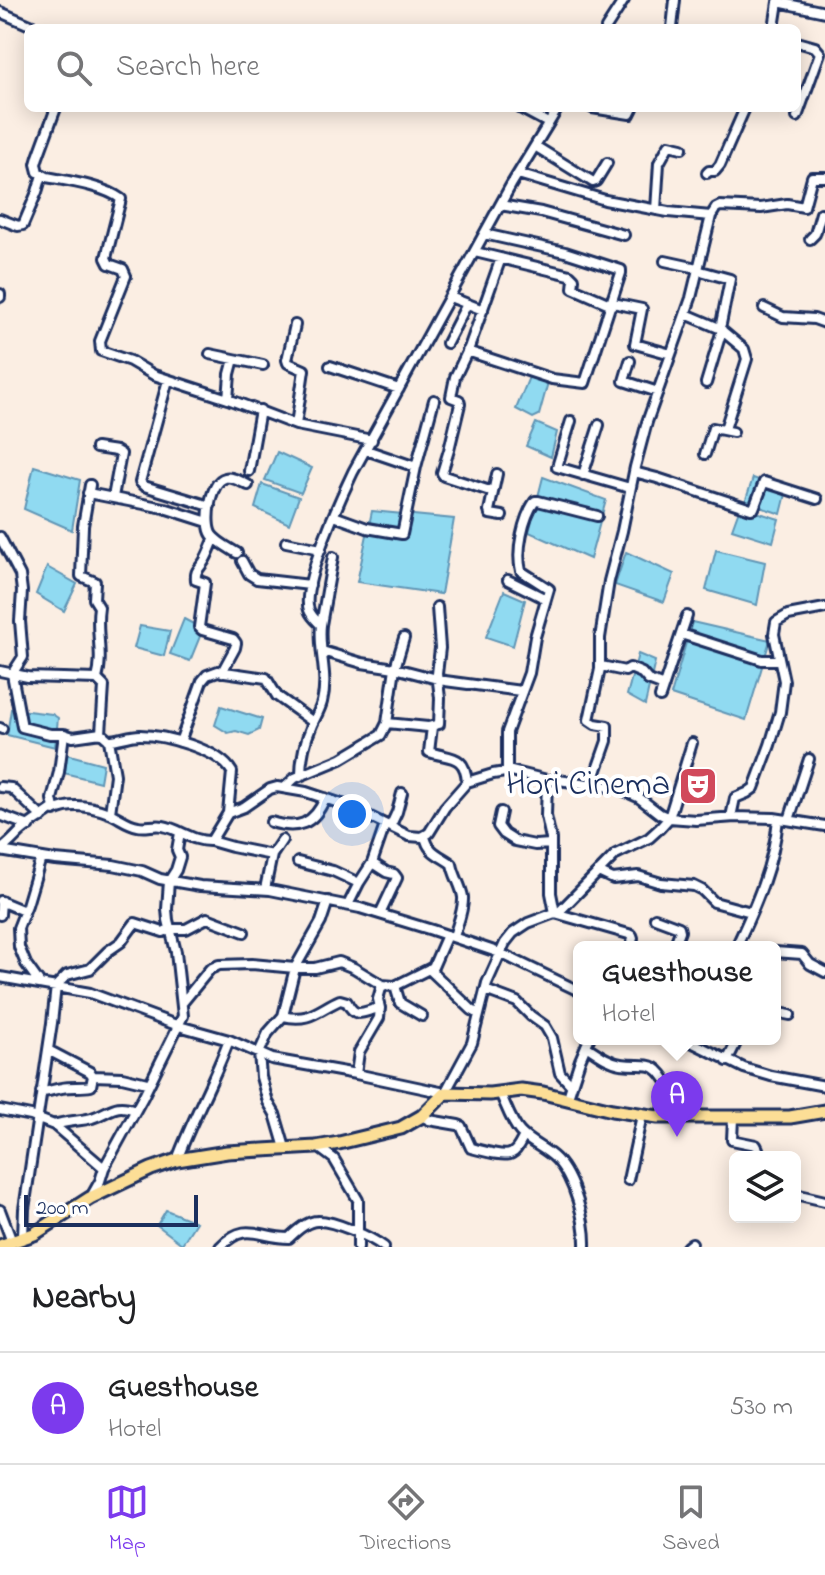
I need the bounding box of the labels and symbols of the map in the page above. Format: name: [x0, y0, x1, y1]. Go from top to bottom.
place label: Hori Cinema: [506, 761, 670, 811]
theatre icon: Hori Cinema: [677, 765, 719, 807]
your location: [332, 794, 372, 834]
pin: A: [651, 1071, 703, 1137]
scale bar: [24, 1191, 198, 1227]

